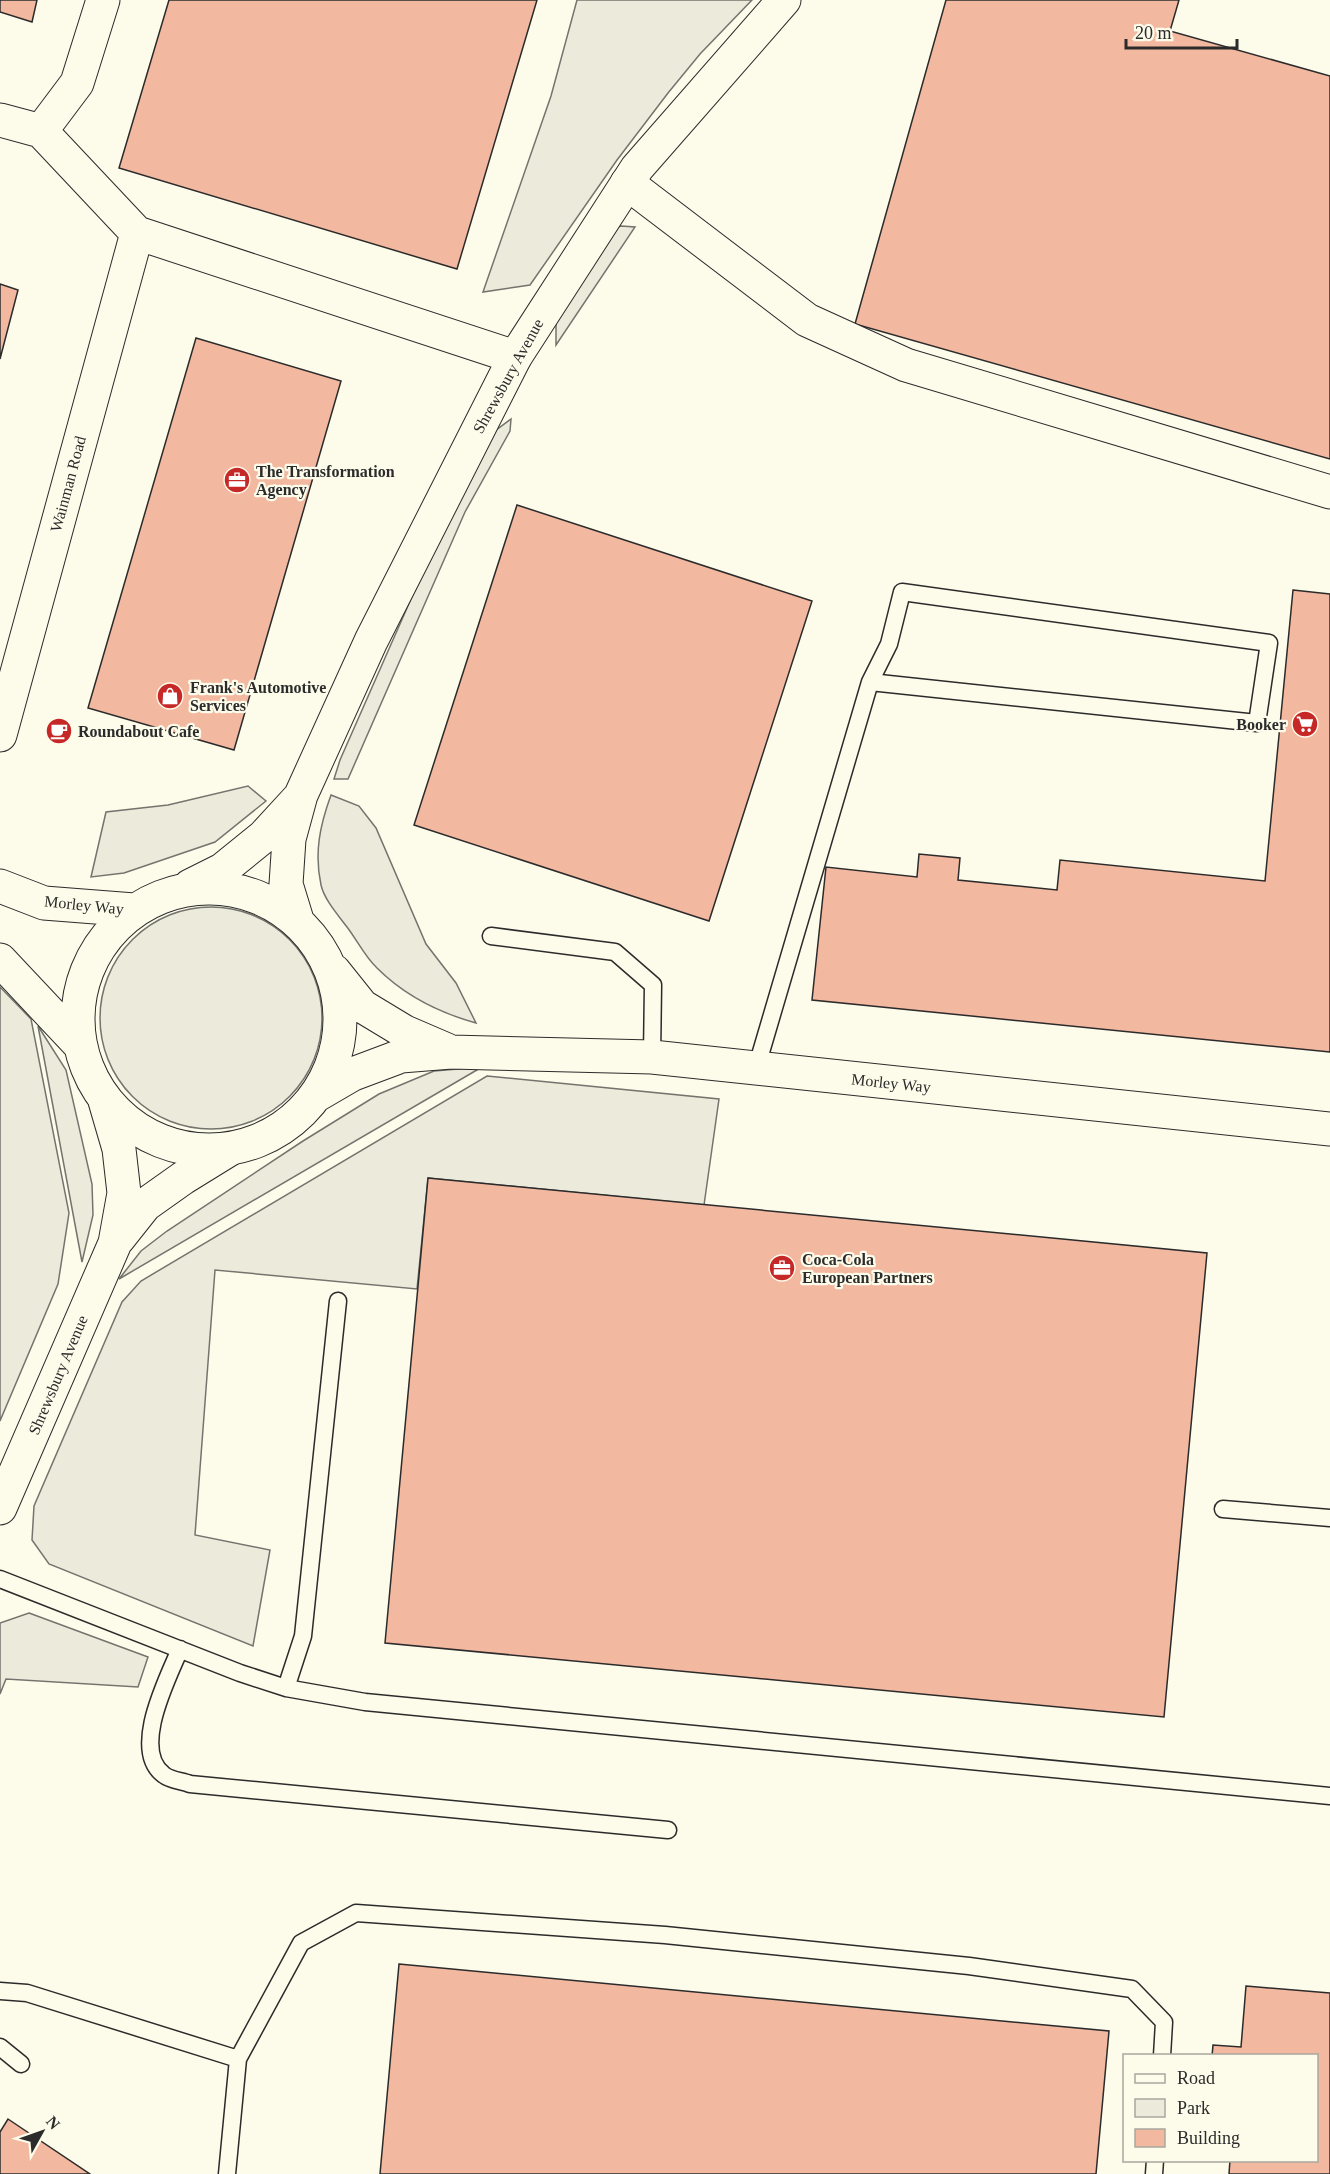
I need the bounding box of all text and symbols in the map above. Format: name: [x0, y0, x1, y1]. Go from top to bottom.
scale bar: [1126, 12, 1237, 50]
text: 20 m: [1135, 23, 1172, 43]
street label: Shrewsbury Avenue: [470, 316, 547, 437]
street label: Wainman Road: [47, 434, 89, 534]
place label: The Transformation Agency: [256, 463, 395, 499]
office icon: The Transformation Agency: [222, 465, 252, 495]
place label: Frank's Automotive Services: [190, 679, 326, 714]
shop icon: Frank's Automotive Services: [155, 681, 185, 711]
supermarket icon: Booker: [1290, 709, 1320, 739]
cafe icon: Roundabout Cafe: [44, 716, 74, 746]
place label: Booker: [1236, 716, 1286, 733]
place label: Roundabout Cafe: [78, 723, 199, 740]
street label: Morley Way: [43, 892, 125, 919]
street label: Morley Way: [850, 1070, 932, 1097]
place label: Coca-Cola European Partners: [802, 1251, 933, 1287]
office icon: Coca-Cola European Partners: [767, 1253, 797, 1283]
street label: Shrewsbury Avenue: [25, 1313, 92, 1438]
legend: [1123, 2054, 1318, 2162]
text: Road: [1177, 2068, 1215, 2088]
text: Park: [1177, 2098, 1210, 2118]
north arrow: [12, 2102, 72, 2162]
text: N: [43, 2113, 64, 2133]
text: Building: [1177, 2128, 1240, 2148]

